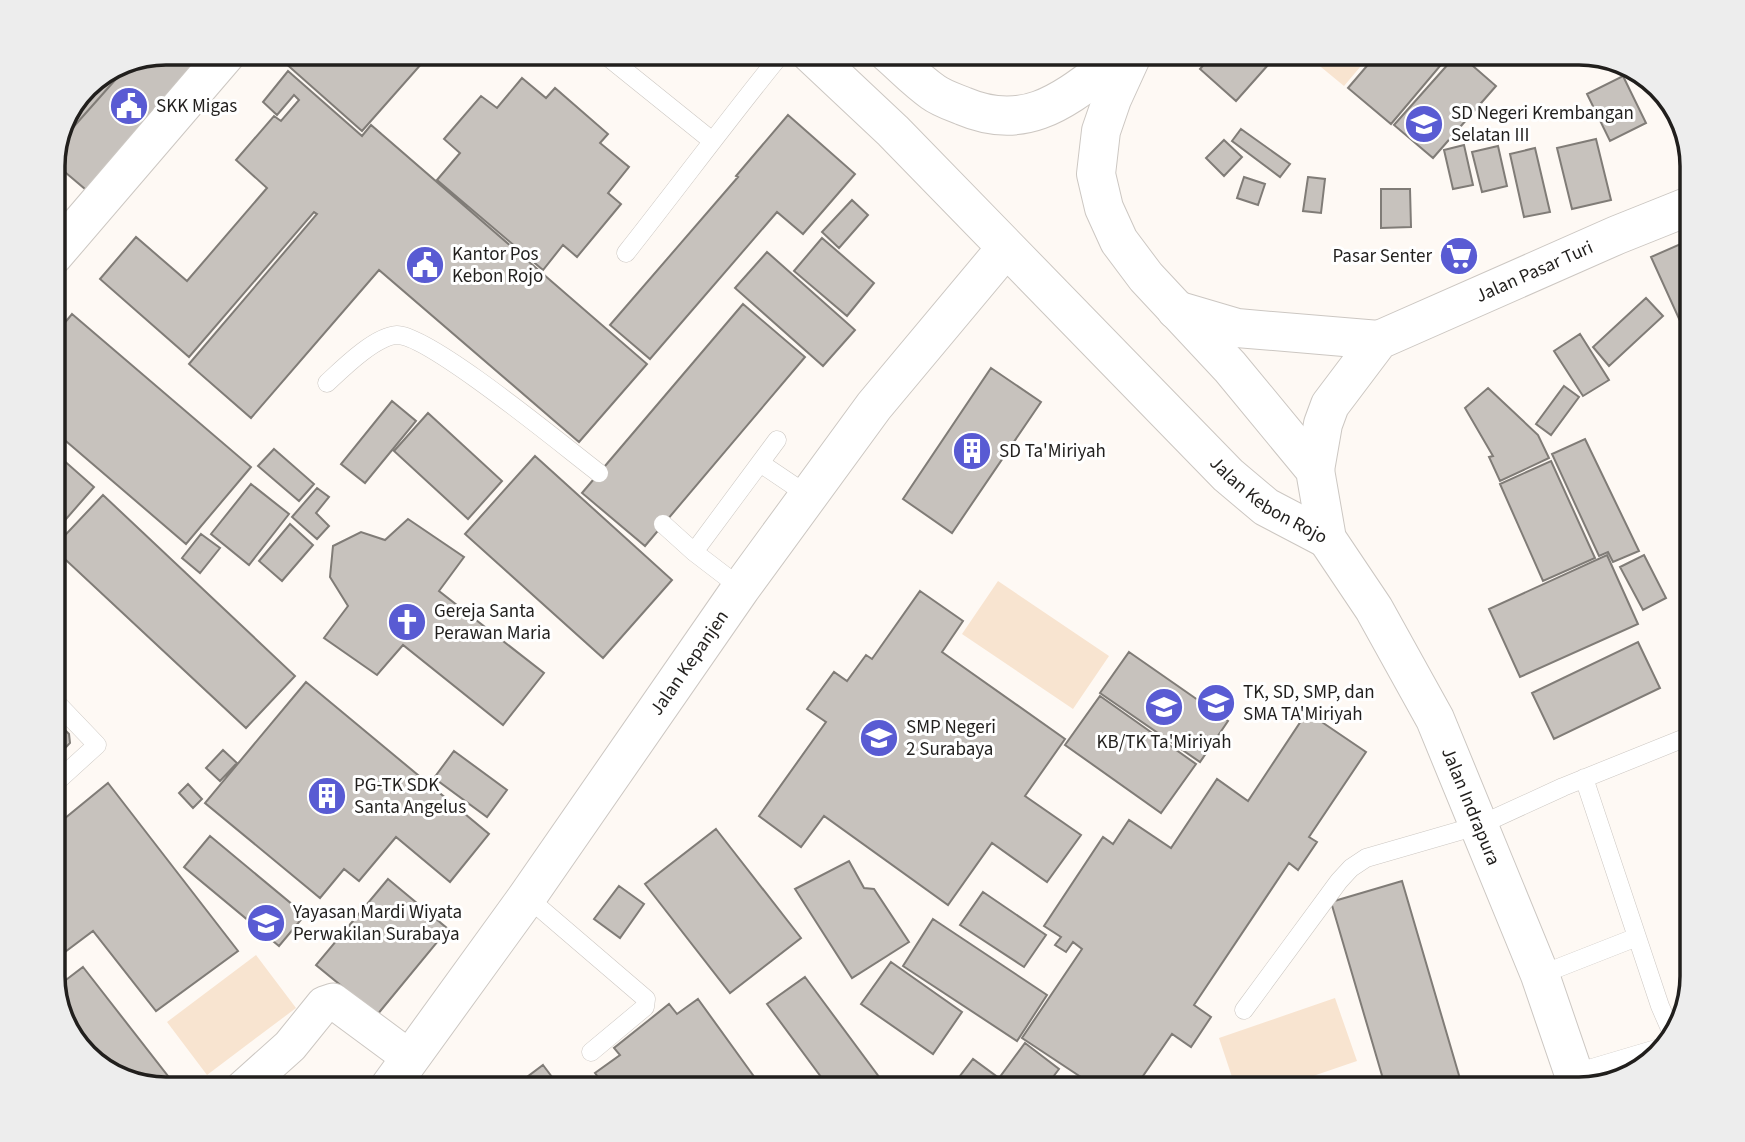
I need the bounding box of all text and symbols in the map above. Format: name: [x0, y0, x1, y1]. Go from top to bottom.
public building icon: SKK Migas: [108, 85, 150, 127]
place label: SKK Migas: [156, 93, 237, 120]
place label: SD Negeri Krembangan Selatan III: [1451, 100, 1634, 149]
school or university icon: SD Negeri Krembangan Selatan III: [1403, 103, 1445, 145]
street label: Jalan Pasar Turi: [1471, 234, 1597, 309]
supermarket icon: Pasar Senter: [1438, 235, 1480, 277]
place label: Kantor Pos Kebon Rojo: [452, 241, 543, 290]
place label: Pasar Senter: [1332, 243, 1432, 270]
public building icon: Kantor Pos Kebon Rojo: [404, 244, 446, 286]
building icon: SD Ta'Miriyah: [951, 430, 993, 472]
place label: SD Ta'Miriyah: [999, 438, 1106, 465]
street label: Jalan Kebon Rojo: [1203, 450, 1332, 550]
place label: Gereja Santa Perawan Maria: [434, 598, 551, 647]
church icon: Gereja Santa Perawan Maria: [386, 601, 428, 643]
street label: Jalan Kepanjen: [643, 605, 735, 721]
place label: TK, SD, SMP, dan SMA TA'Miriyah: [1243, 679, 1375, 728]
school or university icon: TK, SD, SMP, dan SMA TA'Miriyah: [1195, 682, 1237, 724]
school or university icon: KB/TK Ta'Miriyah: [1143, 686, 1185, 728]
place label: SMP Negeri 2 Surabaya: [906, 714, 996, 763]
school or university icon: SMP Negeri 2 Surabaya: [858, 717, 900, 759]
place label: KB/TK Ta'Miriyah: [1096, 729, 1232, 756]
street label: Jalan Indrapura: [1434, 743, 1507, 870]
place label: PG-TK SDK Santa Angelus: [354, 772, 466, 821]
building icon: PG-TK SDK Santa Angelus: [306, 775, 348, 817]
place label: Yayasan Mardi Wiyata Perwakilan Surabaya: [292, 899, 462, 948]
school or university icon: Yayasan Mardi Wiyata Perwakilan Surabaya: [245, 902, 287, 944]

